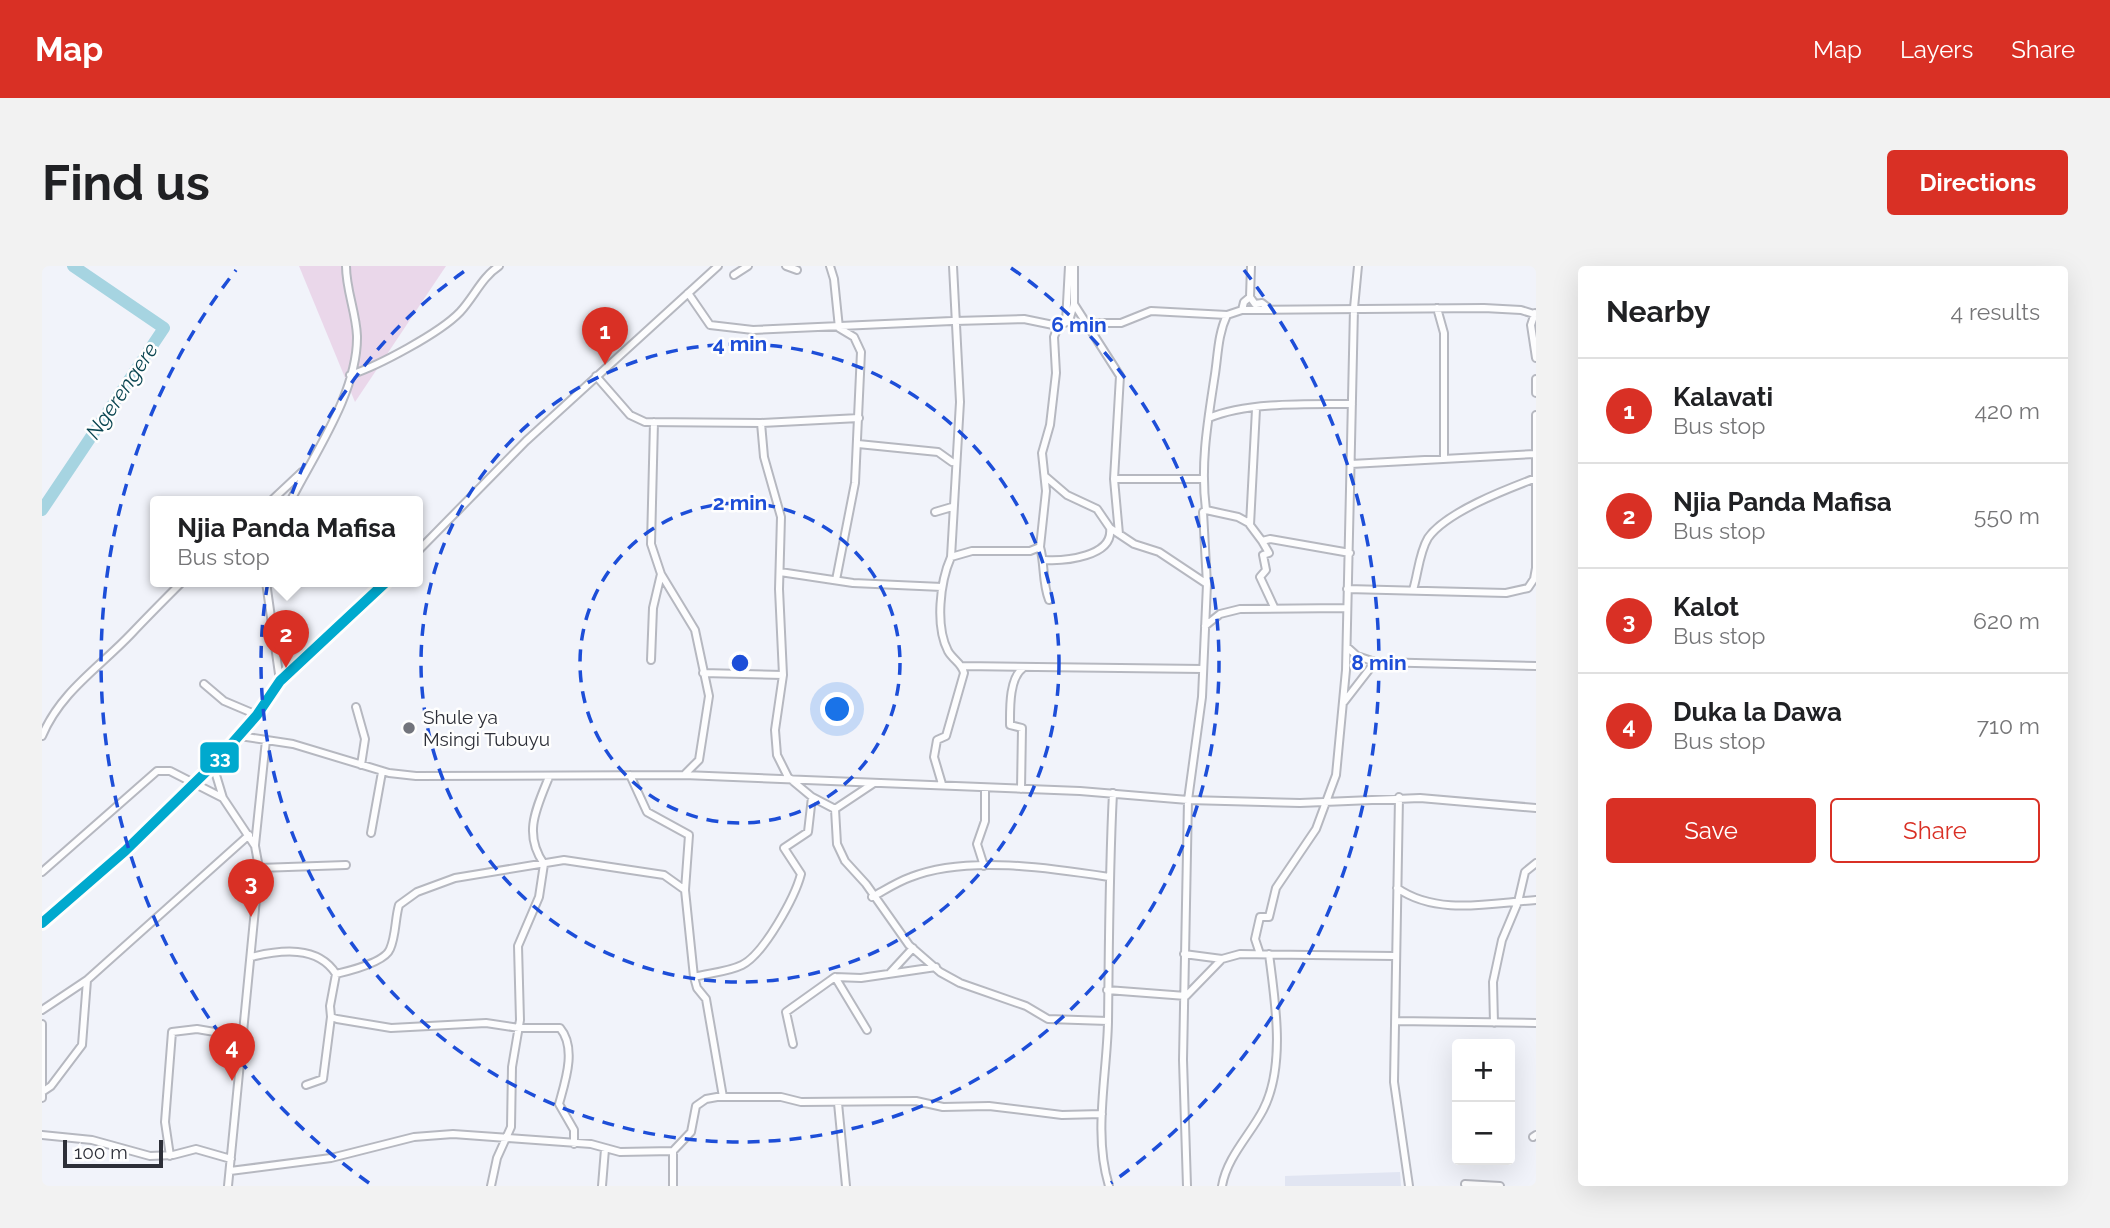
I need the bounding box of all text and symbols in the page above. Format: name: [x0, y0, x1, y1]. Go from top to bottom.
text: Map: [35, 30, 103, 69]
text: Map: [1813, 35, 1862, 64]
text: Layers: [1900, 35, 1973, 64]
text: Share: [2011, 35, 2075, 64]
button: Directions: [1887, 150, 2068, 215]
text: Find us: [42, 154, 210, 211]
text: Nearby: [1606, 294, 1710, 329]
text: 4 results: [1951, 298, 2040, 325]
pin: 1: [582, 307, 628, 365]
text: 6 min: [1051, 312, 1107, 337]
text: 4 min: [713, 331, 767, 356]
water label: Ngerengere: [80, 338, 163, 444]
text: Kalavati: [1673, 382, 1773, 412]
text: 1: [1623, 397, 1635, 424]
text: 420 m: [1974, 397, 2040, 424]
text: Bus stop: [1673, 412, 1765, 439]
text: Njia Panda Mafisa: [1673, 487, 1892, 517]
text: 2 min: [713, 490, 767, 515]
popup: [150, 496, 423, 587]
text: 2: [1623, 502, 1635, 529]
text: 550 m: [1974, 502, 2040, 529]
text: Njia Panda Mafisa: [177, 513, 396, 543]
text: Bus stop: [1673, 517, 1765, 544]
text: Bus stop: [177, 543, 270, 570]
text: Kalot: [1673, 592, 1739, 622]
text: 3: [1623, 607, 1635, 634]
text: 620 m: [1973, 607, 2040, 634]
pin: 2: [263, 610, 309, 668]
text: Bus stop: [1673, 622, 1765, 649]
text: 8 min: [1351, 650, 1407, 675]
centre of rings: [728, 651, 752, 675]
your location: [820, 692, 854, 726]
text: Duka la Dawa: [1673, 697, 1842, 727]
place label: Shule ya Msingi Tubuyu: [423, 706, 550, 750]
text: 4: [1622, 712, 1636, 739]
text: 710 m: [1977, 712, 2040, 739]
marker: Shule ya Msingi Tubuyu: [401, 720, 417, 736]
text: Bus stop: [1673, 727, 1765, 754]
line badge: 33: [199, 741, 240, 774]
text: 33: [209, 746, 231, 768]
button: Save: [1606, 798, 1816, 863]
button: Share: [1830, 798, 2040, 863]
pin: 3: [228, 859, 274, 917]
pin: 4: [209, 1023, 255, 1081]
map controls: [1452, 1039, 1515, 1165]
button: +: [1452, 1039, 1515, 1102]
button: −: [1452, 1102, 1515, 1165]
scale bar: [63, 1137, 163, 1169]
text: 100 m: [74, 1141, 128, 1163]

